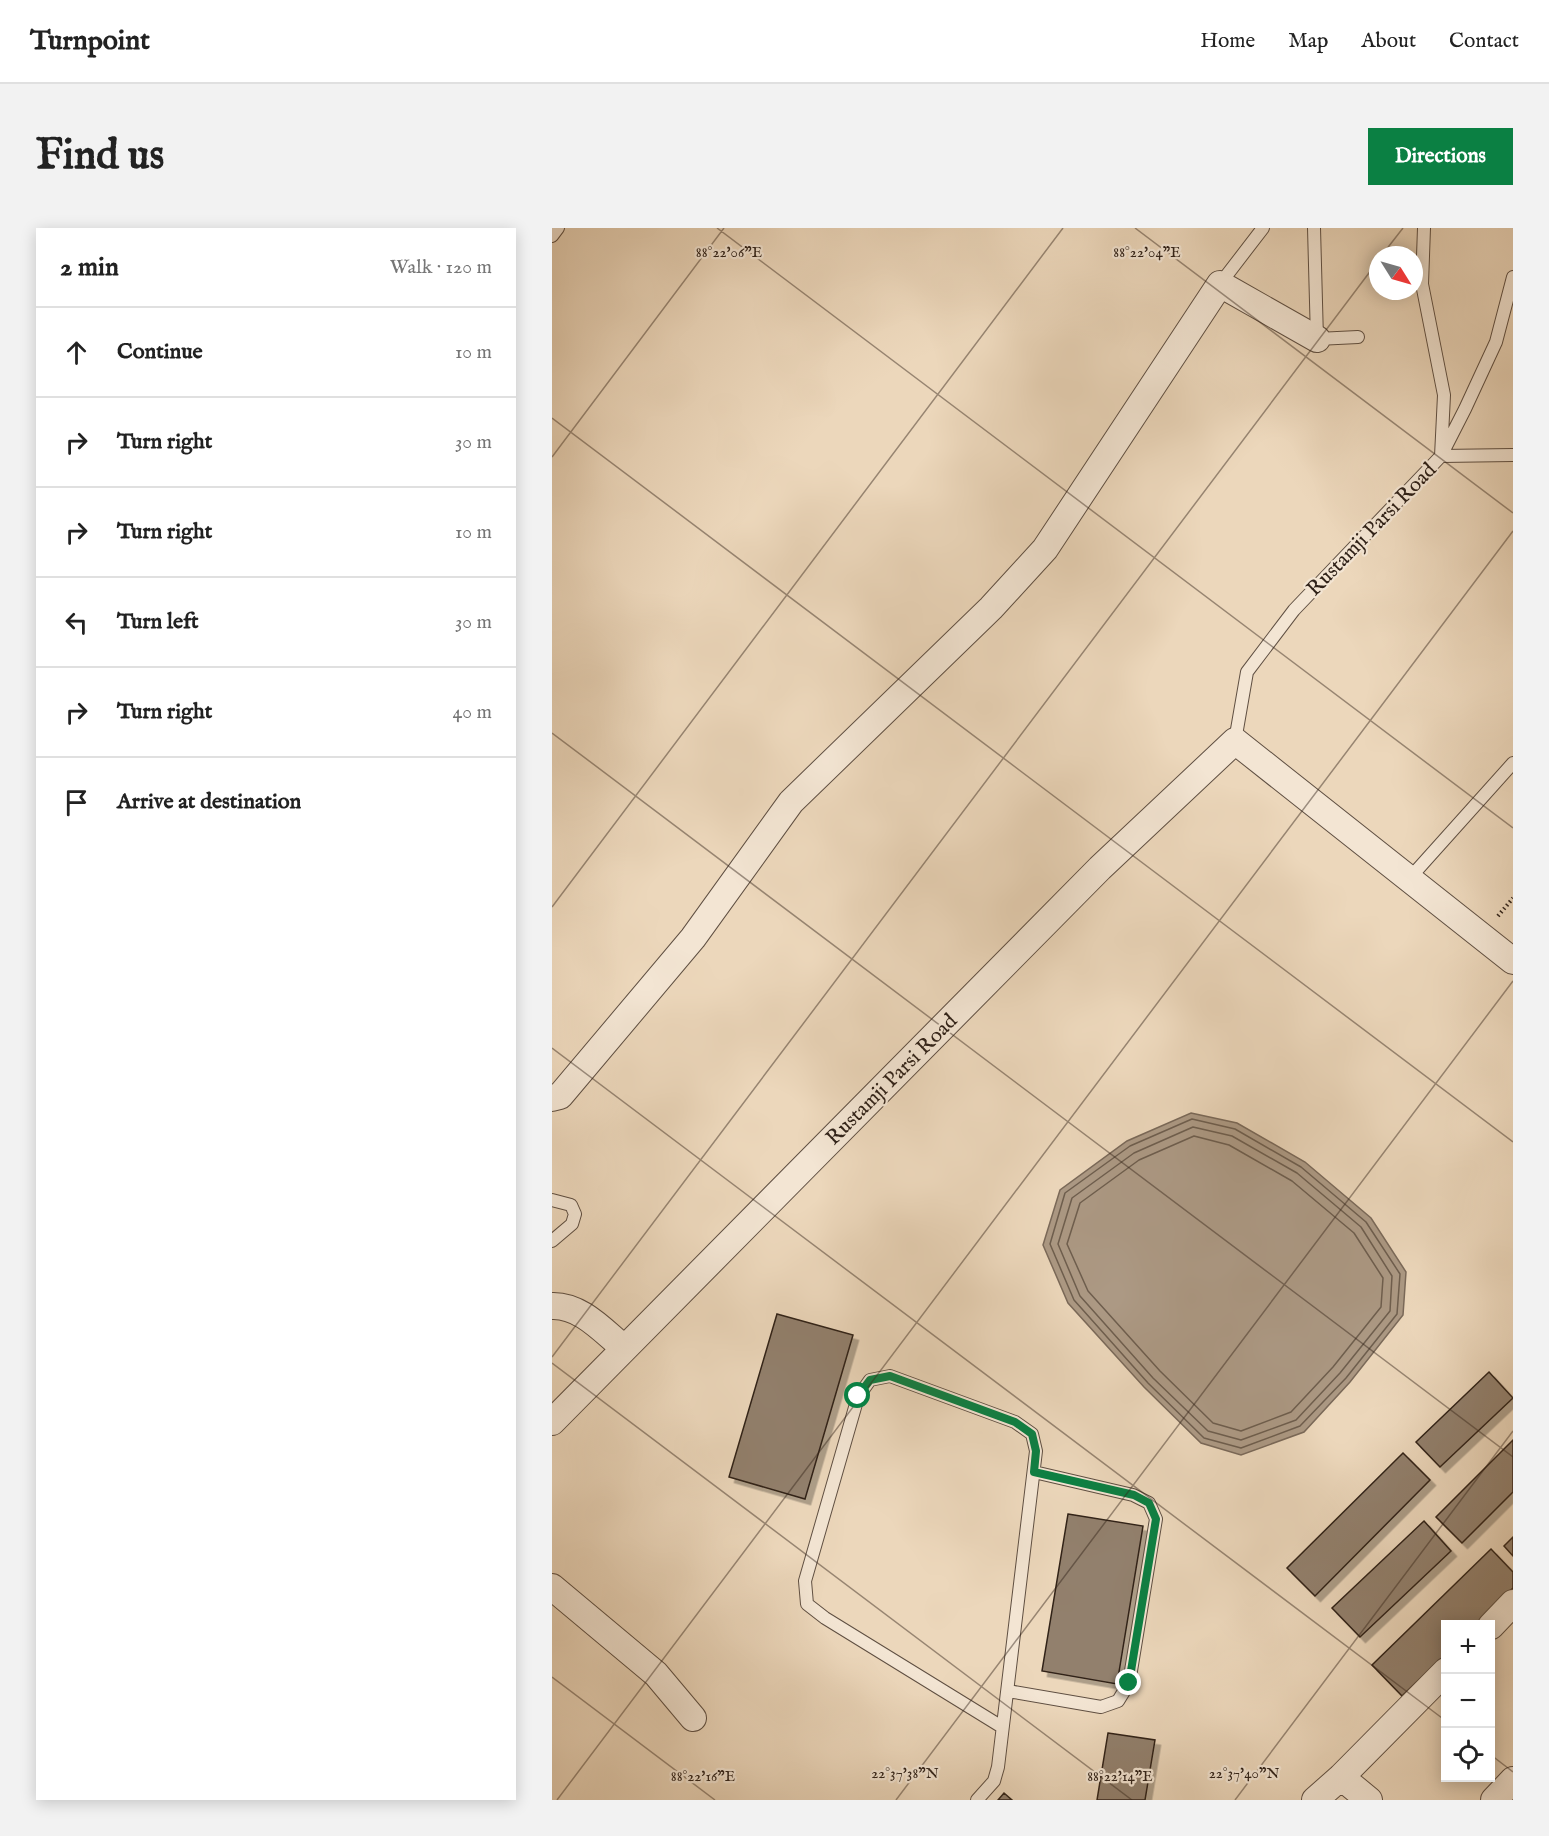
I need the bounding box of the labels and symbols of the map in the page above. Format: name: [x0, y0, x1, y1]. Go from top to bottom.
text: 88°22'06"E: [696, 243, 762, 262]
text: 88°22'04"E: [1113, 243, 1181, 262]
north arrow: [1369, 246, 1423, 300]
street label: Rustamji Parsi Road: [1301, 457, 1443, 603]
street label: Rustamji Parsi Road: [820, 1008, 964, 1152]
route start: [844, 1382, 870, 1408]
route end: [1115, 1669, 1141, 1695]
text: 22°37'38"N: [871, 1764, 939, 1783]
text: 22°37'40"N: [1209, 1764, 1279, 1783]
text: 88°22'16"E: [671, 1767, 735, 1786]
text: 88°22'14"E: [1087, 1767, 1153, 1786]

